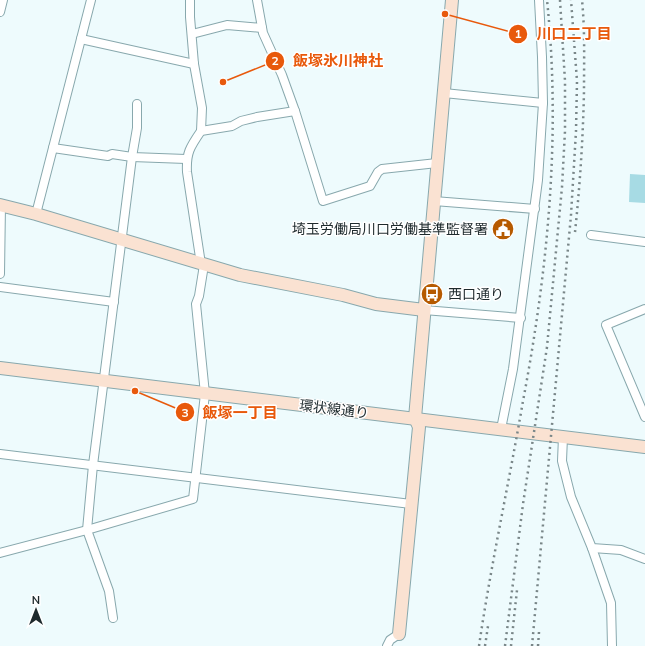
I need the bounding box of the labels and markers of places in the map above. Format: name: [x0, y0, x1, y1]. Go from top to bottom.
callout: 川口二丁目: [508, 20, 619, 47]
callout: 飯塚氷川神社: [265, 48, 391, 75]
public building icon: 埼玉労働局川口労働基準監督署: [490, 216, 516, 242]
place label: 埼玉労働局川口労働基準監督署: [292, 220, 488, 238]
bus stop icon: 西口通り: [419, 281, 445, 307]
place label: 西口通り: [448, 285, 504, 303]
callout: 飯塚一丁目: [175, 399, 286, 426]

